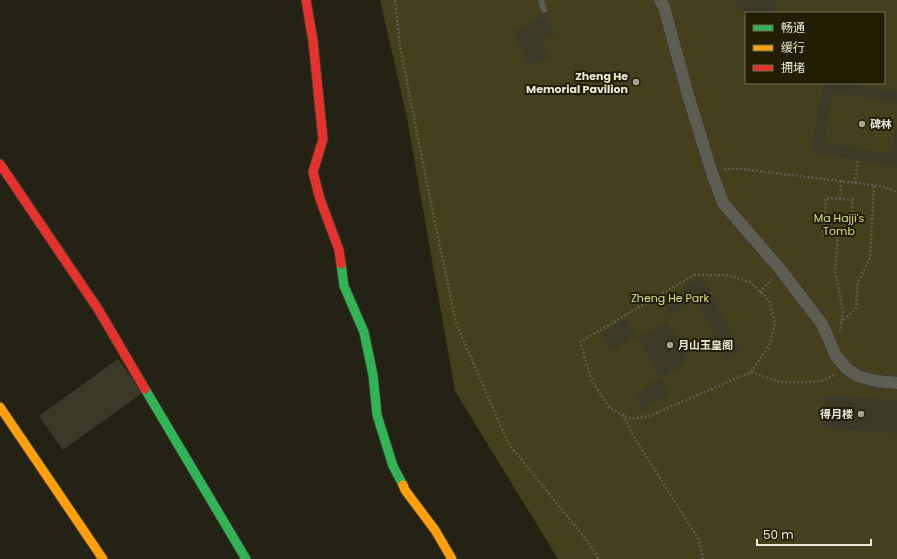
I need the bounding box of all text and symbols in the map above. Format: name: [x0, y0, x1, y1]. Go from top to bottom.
legend: [745, 12, 885, 84]
text: 畅通: [781, 19, 805, 36]
text: 缓行: [781, 39, 805, 56]
text: 拥堵: [781, 59, 805, 76]
place label: Zheng He Memorial Pavilion: [526, 68, 628, 97]
marker: Zheng He Memorial Pavilion: [631, 77, 641, 87]
place label: 碑林: [870, 116, 892, 132]
marker: 碑林: [857, 119, 867, 129]
park label: Ma Hajji's Tomb: [814, 210, 865, 239]
park label: Zheng He Park: [631, 290, 709, 306]
place label: 月山玉皇阁: [678, 337, 733, 353]
marker: 月山玉皇阁: [665, 340, 675, 350]
place label: 得月楼: [820, 406, 853, 422]
marker: 得月楼: [856, 409, 866, 419]
scale bar: [757, 521, 871, 547]
text: 50 m: [763, 526, 794, 543]

